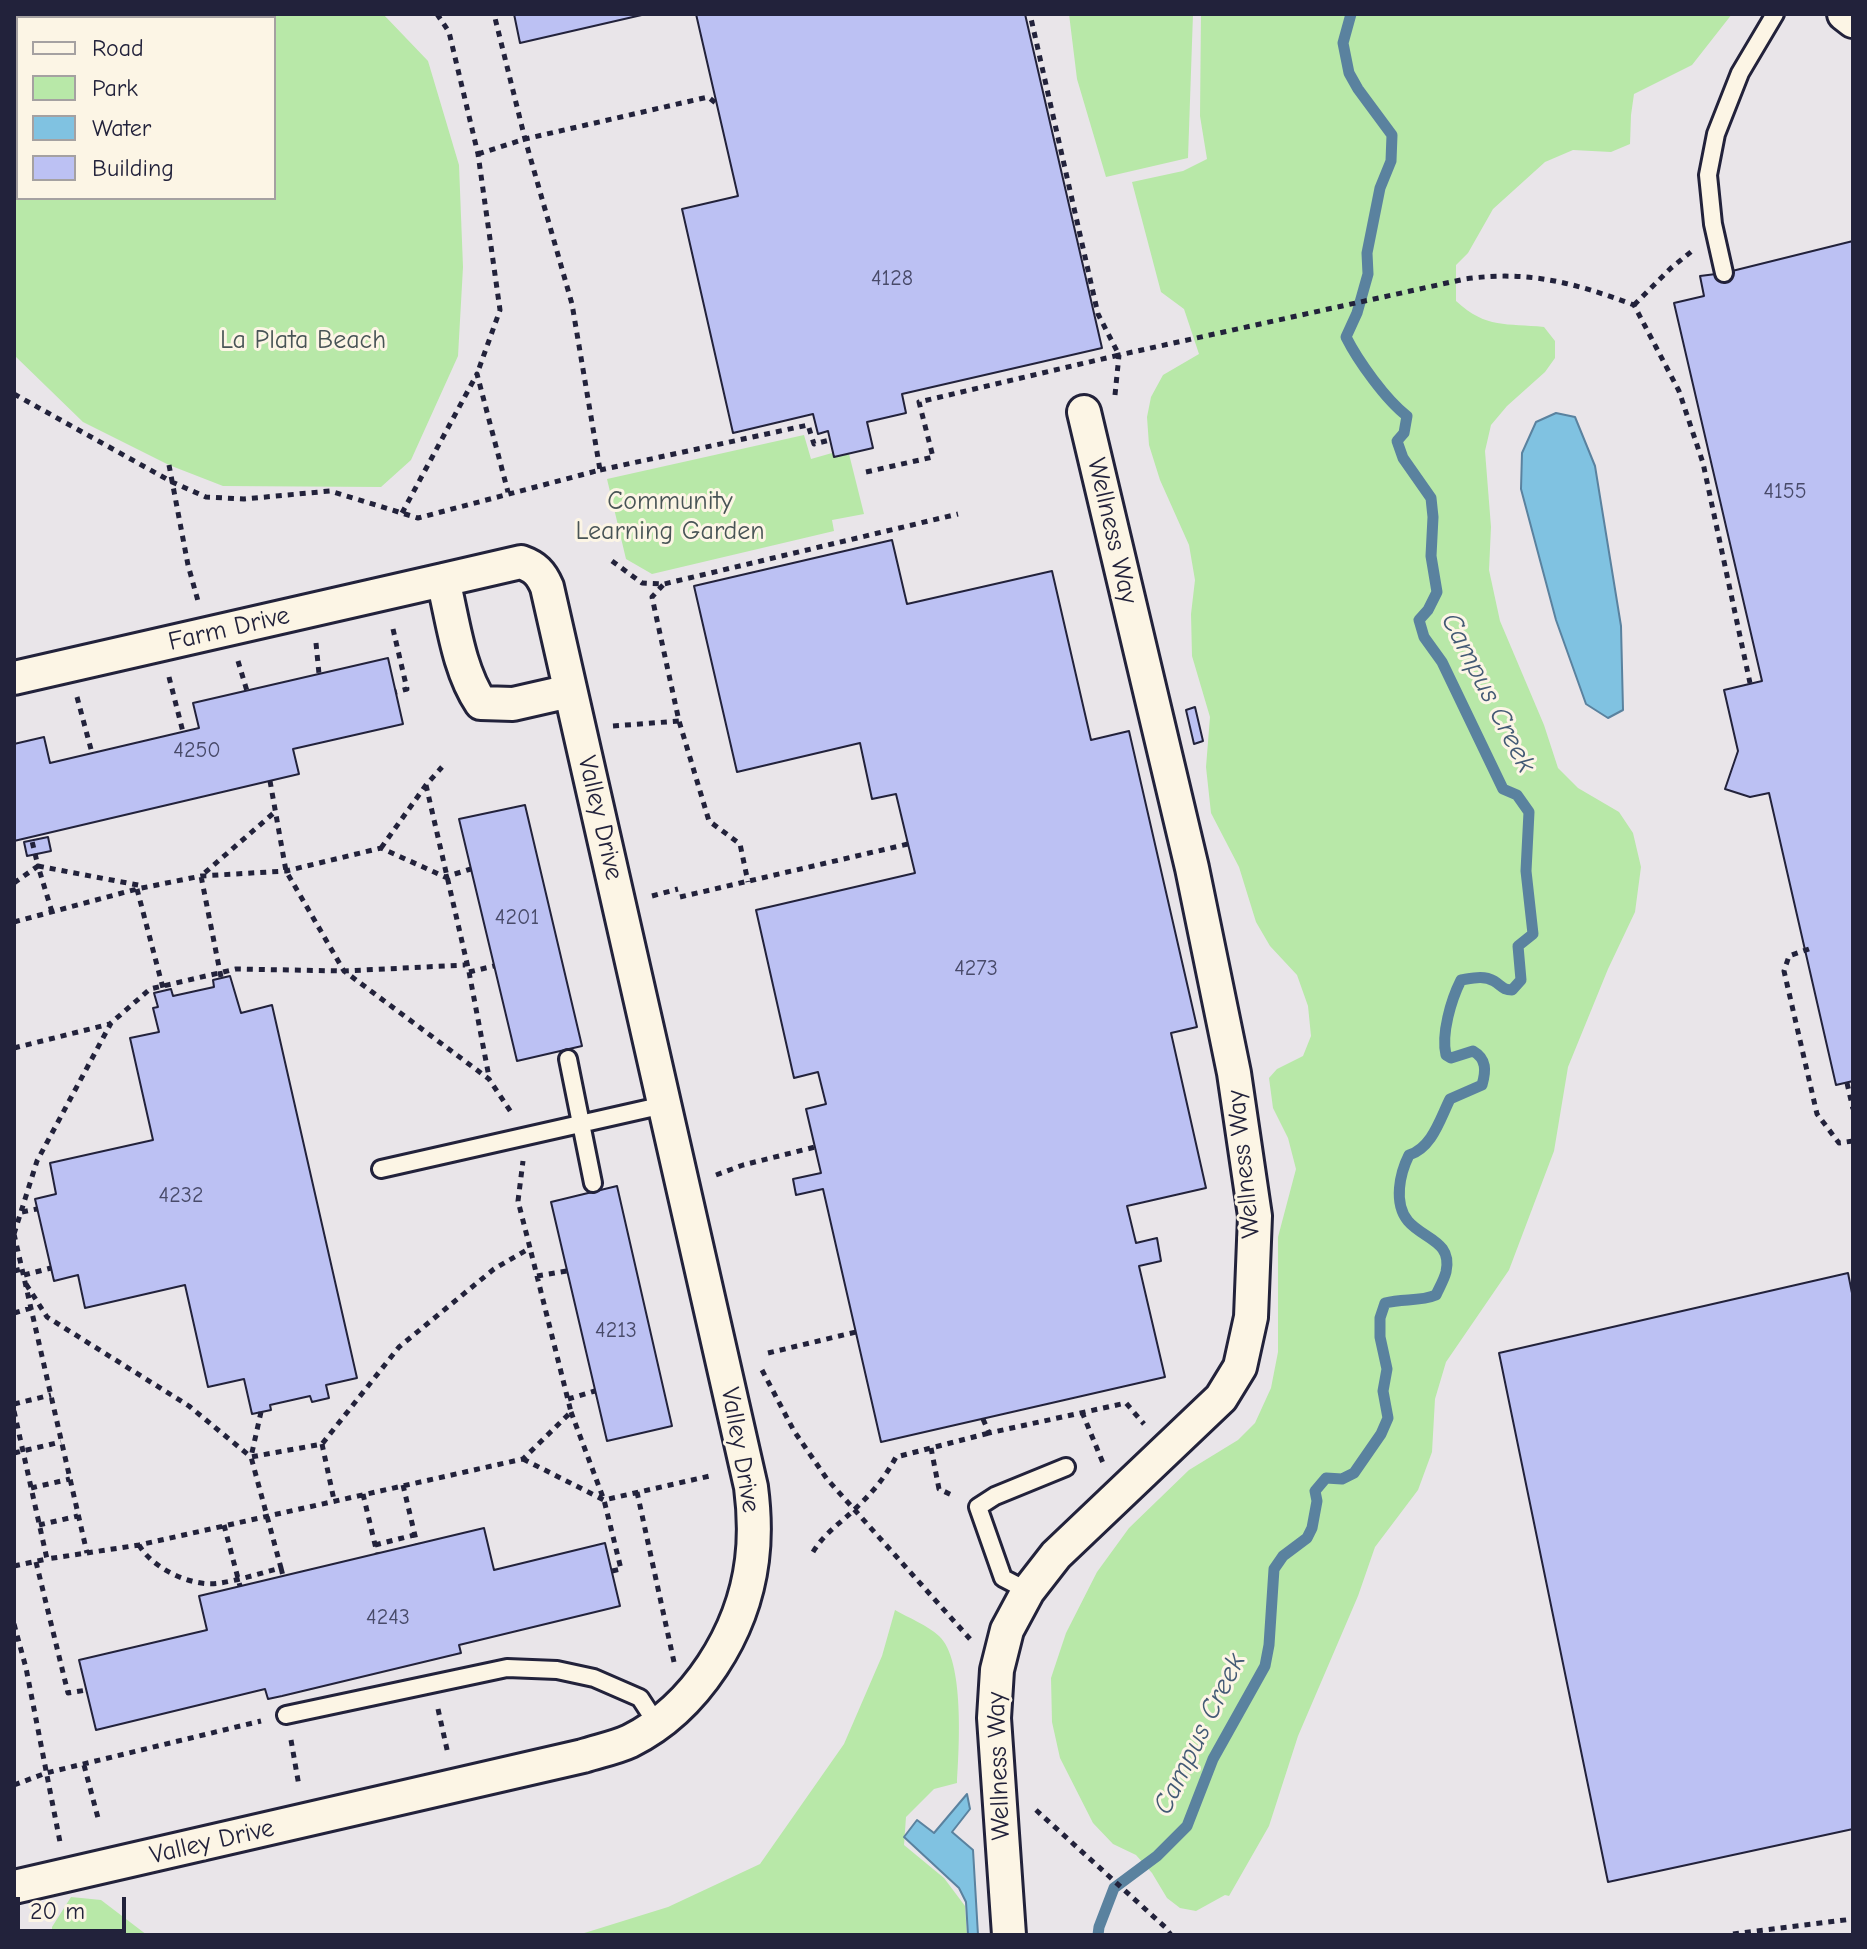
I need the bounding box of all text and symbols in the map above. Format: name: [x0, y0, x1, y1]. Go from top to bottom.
legend: [16, 16, 276, 200]
text: Road: [92, 34, 144, 62]
text: Park: [92, 74, 138, 102]
text: Water: [92, 114, 151, 142]
text: Building: [92, 154, 174, 182]
house number: 4128: [871, 266, 913, 292]
park label: La Plata Beach: [220, 325, 386, 357]
street label: Wellness Way: [1080, 455, 1144, 607]
house number: 4155: [1763, 479, 1807, 505]
park label: Community Learning Garden: [575, 486, 765, 548]
street label: Farm Drive: [165, 600, 293, 658]
water label: Campus Creek: [1433, 608, 1543, 778]
house number: 4250: [173, 738, 221, 764]
street label: Valley Drive: [571, 753, 629, 883]
house number: 4201: [495, 905, 539, 931]
house number: 4273: [954, 956, 998, 982]
street label: Wellness Way: [1221, 1088, 1267, 1240]
house number: 4232: [159, 1183, 203, 1209]
house number: 4213: [595, 1318, 637, 1344]
street label: Valley Drive: [714, 1385, 766, 1515]
house number: 4243: [366, 1605, 410, 1631]
water label: Campus Creek: [1147, 1648, 1253, 1820]
street label: Wellness Way: [981, 1691, 1017, 1841]
street label: Valley Drive: [147, 1813, 277, 1871]
scale bar: [20, 1881, 130, 1931]
text: 20 m: [30, 1897, 85, 1925]

